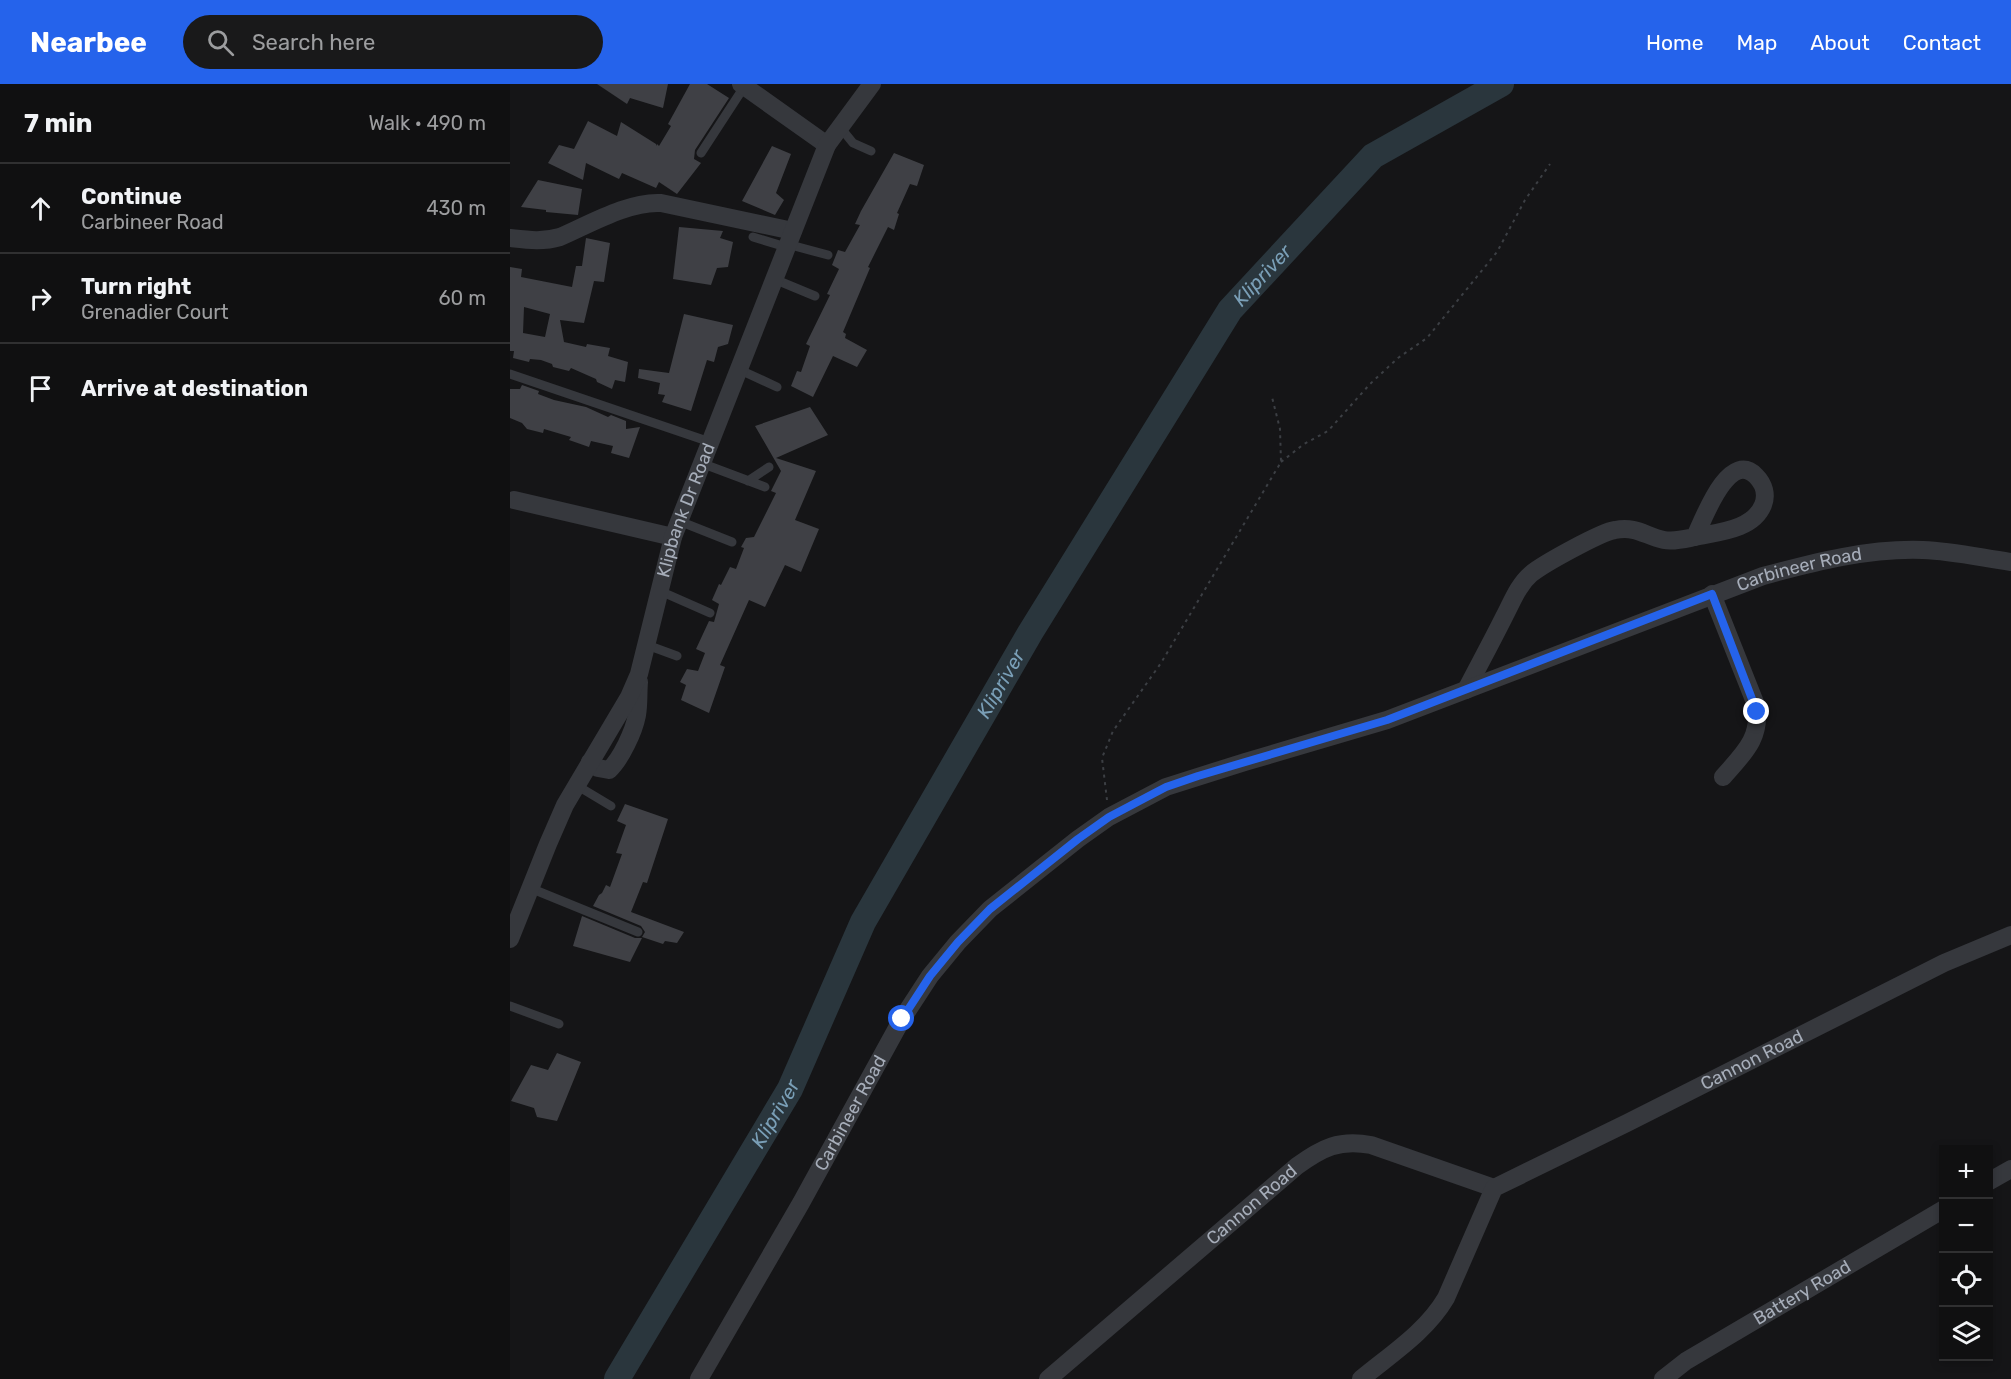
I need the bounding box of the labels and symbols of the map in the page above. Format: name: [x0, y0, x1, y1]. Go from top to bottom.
water label: Klipriver: [1228, 238, 1298, 311]
street label: Klipbank Dr Road: [652, 440, 720, 580]
street label: Carbineer Road: [1734, 543, 1863, 596]
water label: Klipriver: [971, 644, 1031, 723]
route end: [1743, 698, 1769, 724]
route start: [888, 1005, 914, 1031]
street label: Cannon Road: [1697, 1025, 1807, 1095]
street label: Carbineer Road: [810, 1051, 891, 1175]
water label: Klipriver: [746, 1075, 805, 1152]
street label: Cannon Road: [1202, 1160, 1301, 1250]
street label: Battery Road: [1749, 1255, 1855, 1330]

